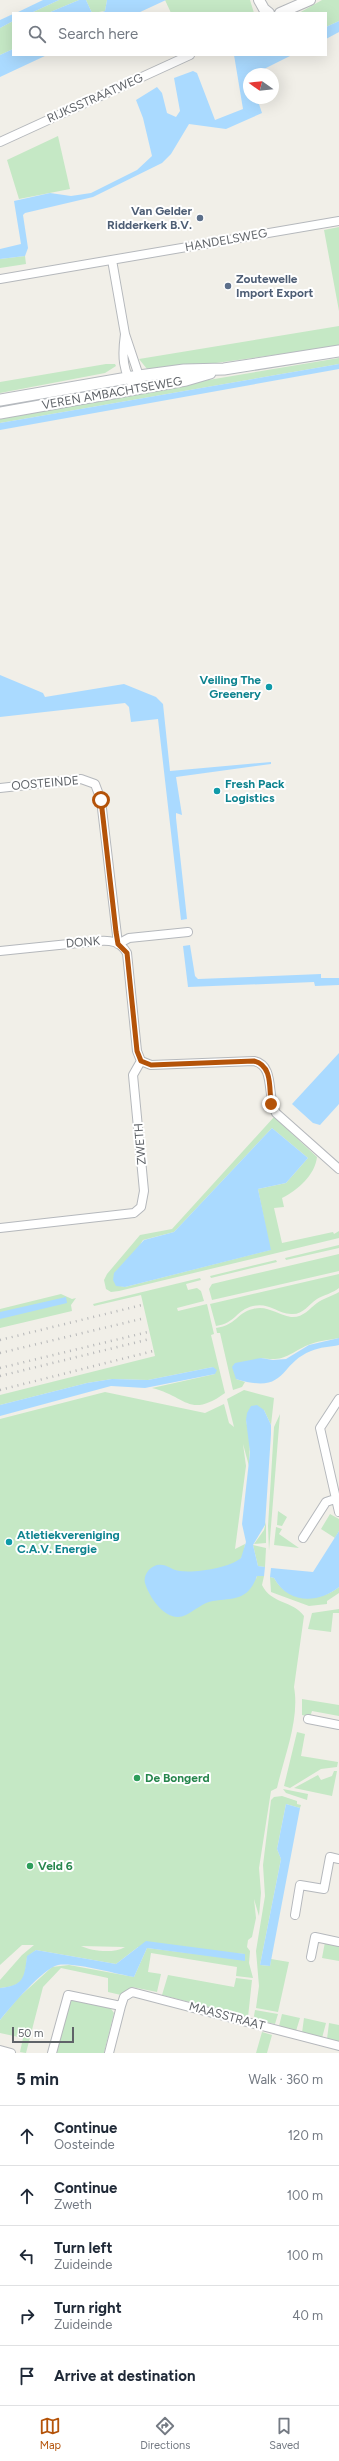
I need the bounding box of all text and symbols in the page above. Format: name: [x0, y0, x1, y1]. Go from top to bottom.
search box: [12, 12, 327, 56]
icon: search: [26, 23, 48, 45]
text: Search here: [58, 25, 138, 43]
north arrow: [243, 68, 279, 104]
street label: RIJKSSTRAATWEG: [45, 71, 145, 125]
place label: Van Gelder Ridderkerk B.V.: [107, 204, 192, 232]
marker: Van Gelder Ridderkerk B.V.: [195, 213, 205, 223]
street label: HANDELSWEG: [184, 226, 268, 254]
place label: Zoutewelle Import Export: [236, 272, 314, 300]
marker: Zoutewelle Import Export: [223, 281, 233, 291]
street label: VEREN AMBACHTSEWEG: [41, 374, 183, 412]
place label: Veiling The Greenery: [200, 673, 261, 701]
marker: Veiling The Greenery: [264, 682, 274, 692]
street label: OOSTEINDE: [11, 773, 79, 793]
place label: Fresh Pack Logistics: [225, 777, 285, 805]
marker: Fresh Pack Logistics: [212, 786, 222, 796]
route start: [92, 791, 110, 809]
street label: DONK: [65, 933, 101, 950]
route end: [262, 1095, 280, 1113]
street label: ZWETH: [131, 1122, 149, 1166]
place label: Atletiekvereniging C.A.V. Energie: [17, 1528, 120, 1556]
marker: Atletiekvereniging C.A.V. Energie: [4, 1537, 14, 1547]
place label: De Bongerd: [145, 1771, 210, 1785]
marker: De Bongerd: [132, 1773, 142, 1783]
place label: Veld 6: [38, 1859, 73, 1873]
marker: Veld 6: [25, 1861, 35, 1871]
street label: MAASSTRAAT: [188, 1999, 267, 2033]
scale bar: [12, 2025, 74, 2044]
text: 50 m: [18, 2027, 43, 2040]
text: 5 min: [16, 2069, 59, 2089]
text: Walk · 360 m: [248, 2072, 323, 2087]
text: Continue: [54, 2119, 117, 2137]
icon: ahead: [16, 2125, 38, 2147]
text: 120 m: [288, 2128, 323, 2143]
text: Oosteinde: [54, 2137, 115, 2152]
text: Continue: [54, 2179, 117, 2197]
icon: ahead: [16, 2185, 38, 2207]
text: 100 m: [287, 2188, 323, 2203]
text: Zweth: [54, 2197, 92, 2212]
text: Turn left: [54, 2239, 112, 2257]
icon: left: [16, 2245, 38, 2267]
text: 100 m: [287, 2248, 323, 2263]
text: Zuideinde: [54, 2257, 112, 2272]
text: Turn right: [54, 2299, 122, 2317]
icon: right: [16, 2305, 38, 2327]
text: 40 m: [292, 2308, 323, 2323]
text: Zuideinde: [54, 2317, 112, 2332]
icon: arrive: [16, 2365, 38, 2387]
text: Arrive at destination: [54, 2367, 195, 2385]
tab: Map: [39, 2415, 61, 2452]
tab: Directions: [140, 2415, 190, 2452]
tab: Saved: [269, 2415, 300, 2452]

